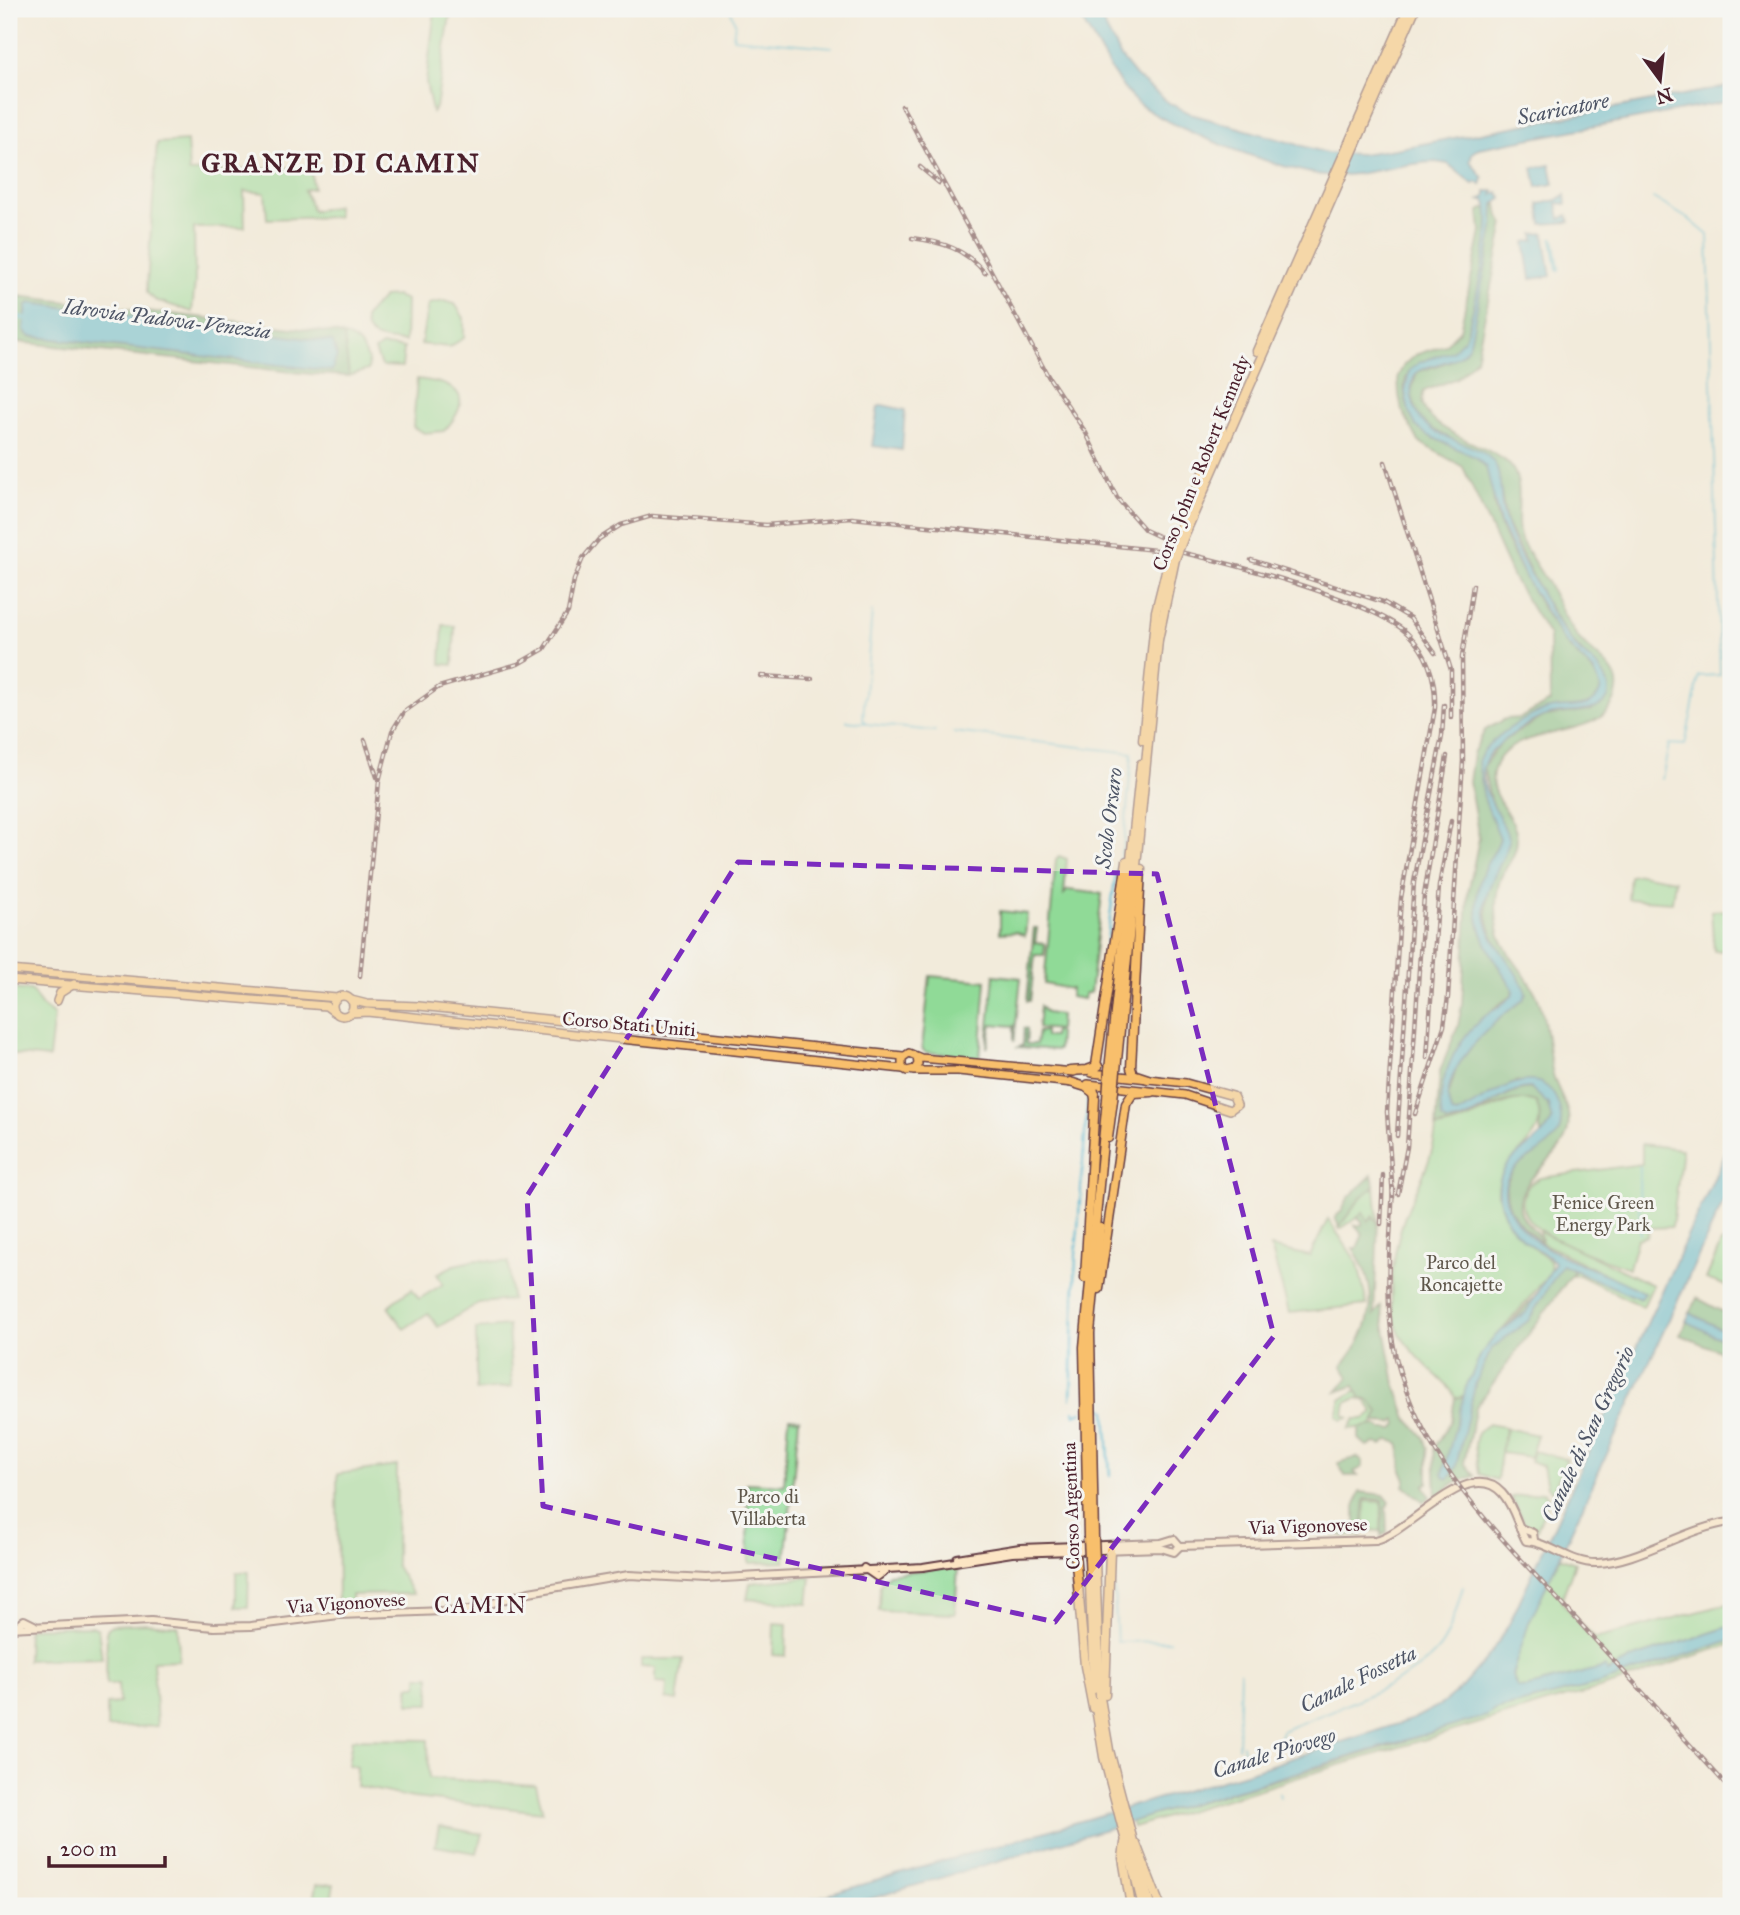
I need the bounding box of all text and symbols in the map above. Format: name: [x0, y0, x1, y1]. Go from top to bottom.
north arrow: [1624, 46, 1694, 116]
text: N: [1654, 83, 1675, 109]
water label: Scaricatore: [1514, 87, 1612, 131]
district label: GRANZE DI CAMIN: [201, 147, 481, 179]
water label: Idrovia Padova-Venezia: [61, 293, 272, 345]
street label: Corso John e Robert Kennedy: [1147, 351, 1256, 574]
water label: Scolo Orsaro: [1090, 766, 1128, 871]
street label: Corso Stati Uniti: [561, 1007, 697, 1041]
park label: Fenice Green Energy Park: [1552, 1191, 1654, 1237]
park label: Parco del Roncajette: [1419, 1251, 1503, 1296]
water label: Canale di San Gregorio: [1536, 1342, 1640, 1526]
street label: Corso Argentina: [1057, 1441, 1086, 1570]
park label: Parco di Villaberta: [729, 1485, 807, 1530]
street label: Via Vigonovese: [1247, 1512, 1368, 1541]
street label: Via Vigonovese: [285, 1587, 406, 1620]
district label: CAMIN: [434, 1591, 528, 1619]
water label: Canale Fossetta: [1295, 1640, 1421, 1718]
water label: Canale Piovego: [1209, 1722, 1339, 1784]
scale bar: [49, 1824, 164, 1868]
text: 200 m: [60, 1836, 117, 1862]

